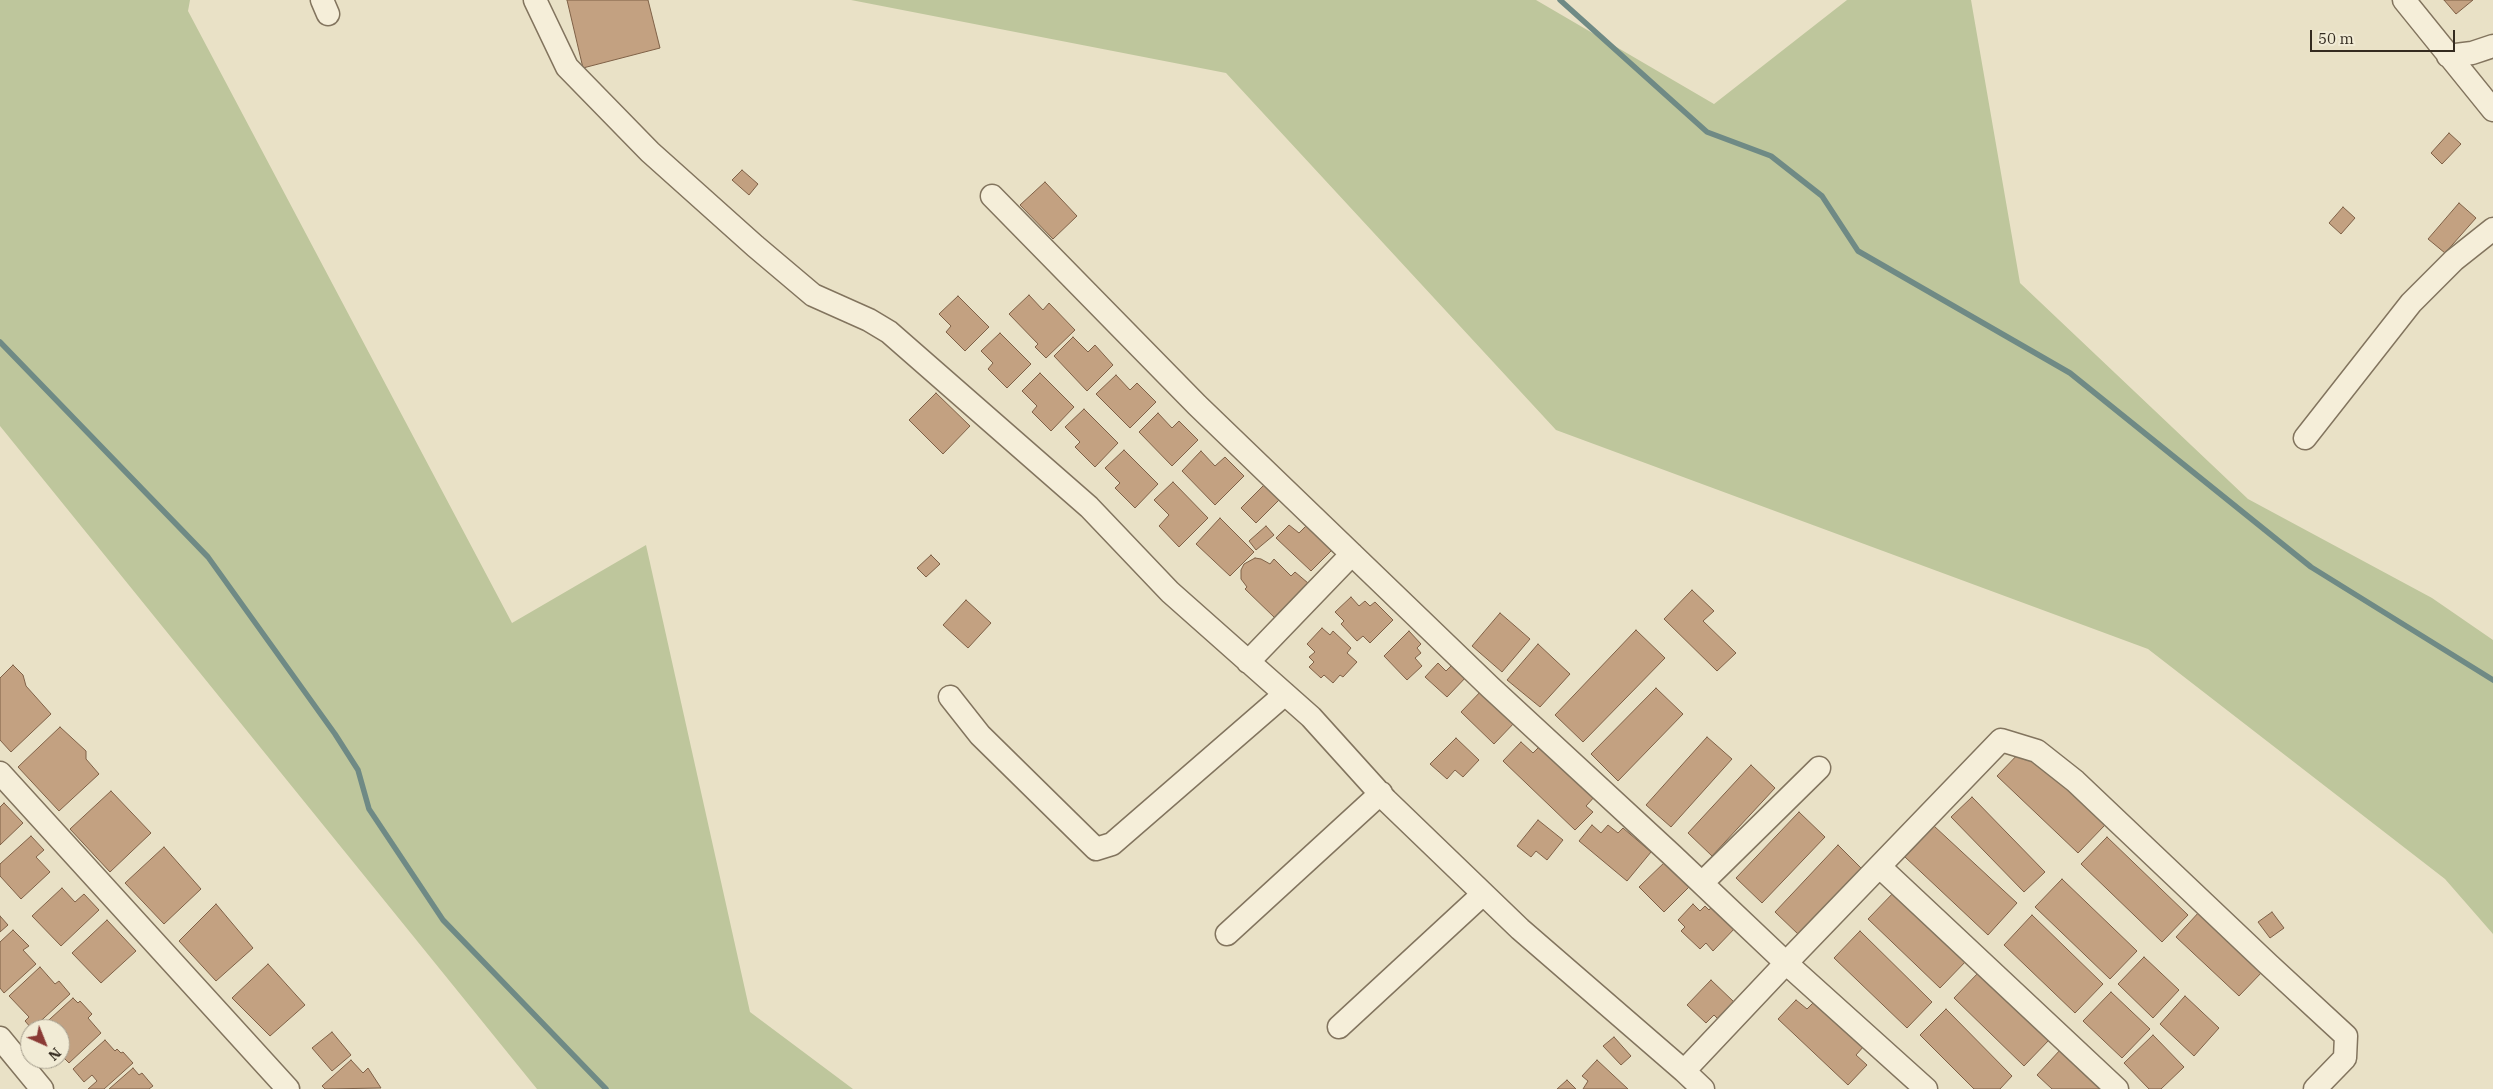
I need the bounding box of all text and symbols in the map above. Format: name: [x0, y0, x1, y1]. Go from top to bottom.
scale bar: [2313, 20, 2458, 52]
text: 50 m: [2318, 29, 2354, 48]
north arrow: [20, 1019, 70, 1069]
text: N: [44, 1044, 65, 1064]

